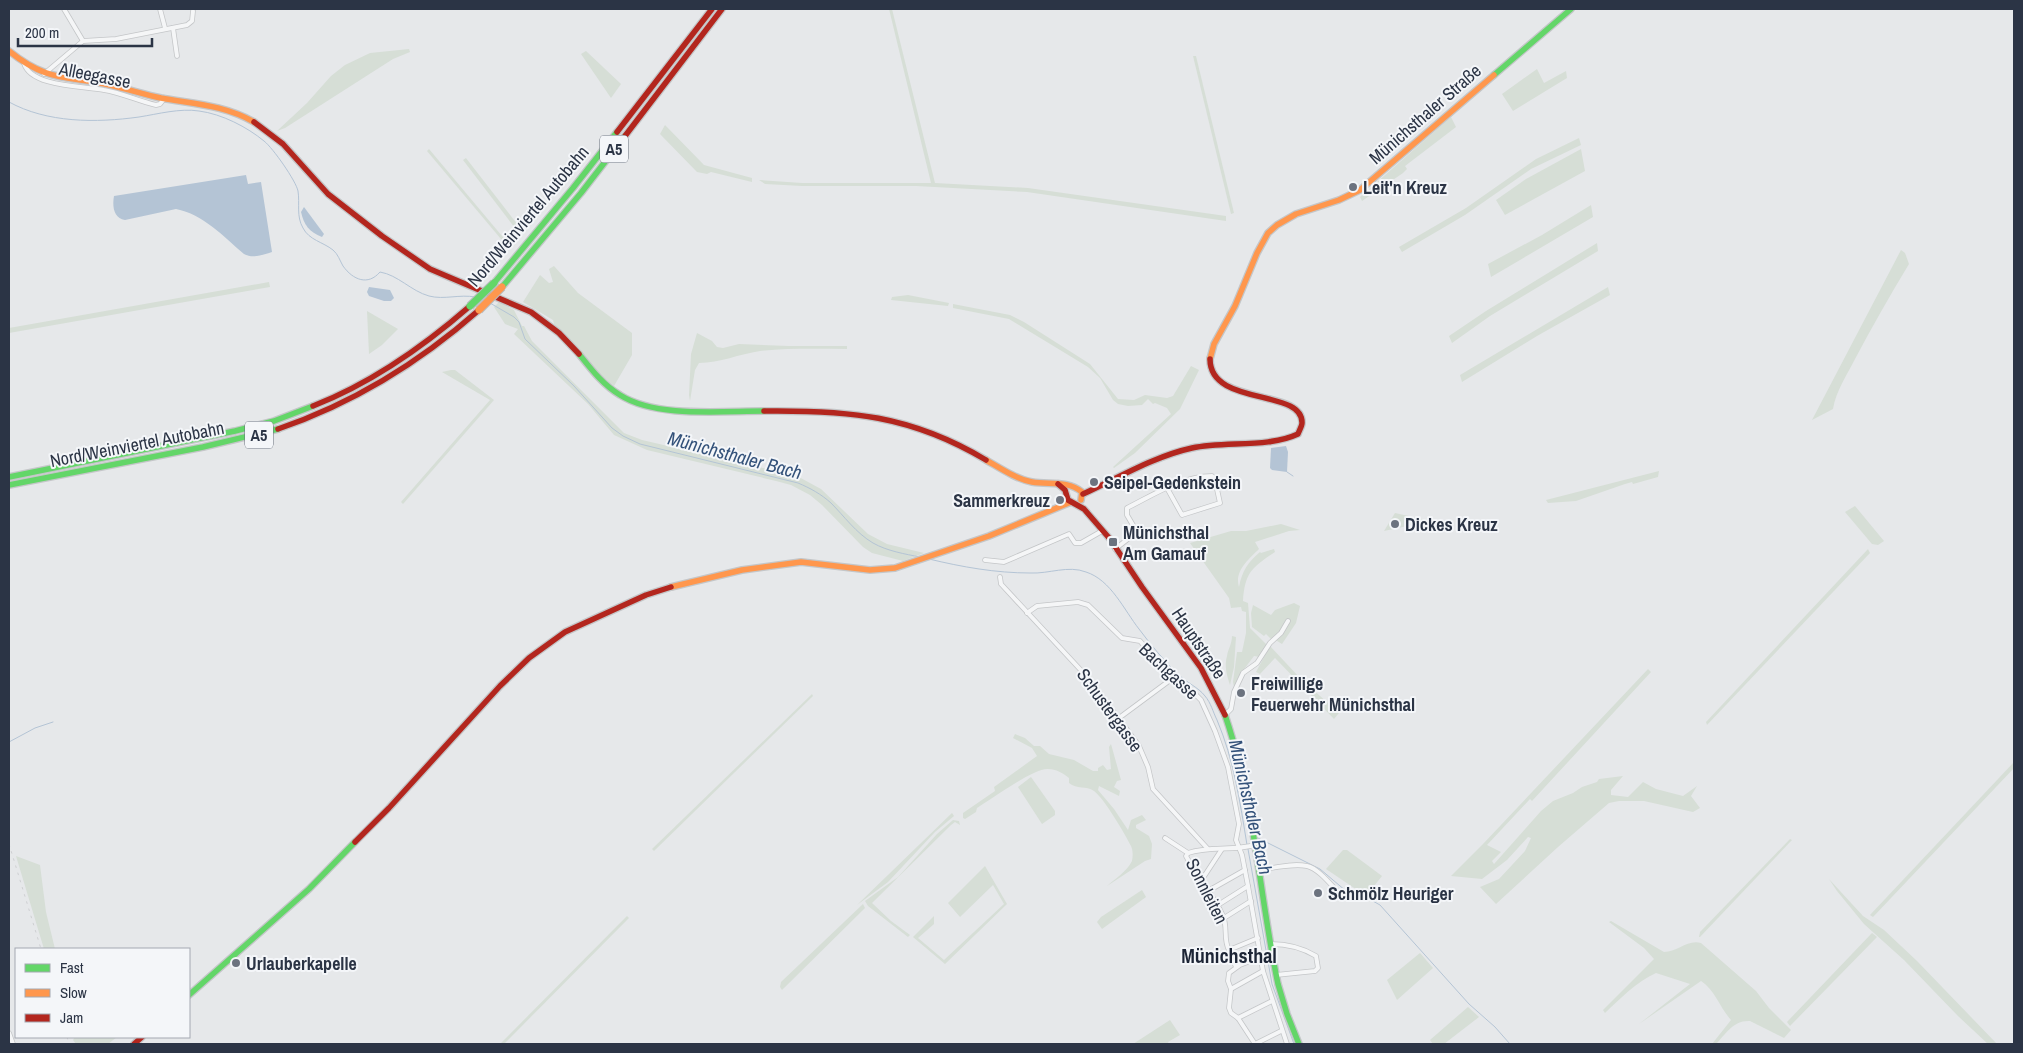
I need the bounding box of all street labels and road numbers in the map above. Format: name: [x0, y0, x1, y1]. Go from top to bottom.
street label: Alleegasse: [56, 56, 133, 94]
street label: Münichsthaler Straße: [1364, 58, 1486, 170]
road number: A5: [600, 136, 628, 162]
street label: Nord/Weinviertel Autobahn: [462, 140, 594, 292]
street label: Nord/Weinviertel Autobahn: [48, 415, 226, 473]
road number: A5: [245, 422, 273, 448]
street label: Hauptstraße: [1166, 602, 1232, 684]
street label: Bachgasse: [1134, 637, 1204, 705]
street label: Schustergasse: [1071, 663, 1149, 757]
street label: Sonnleiten: [1180, 854, 1234, 928]

